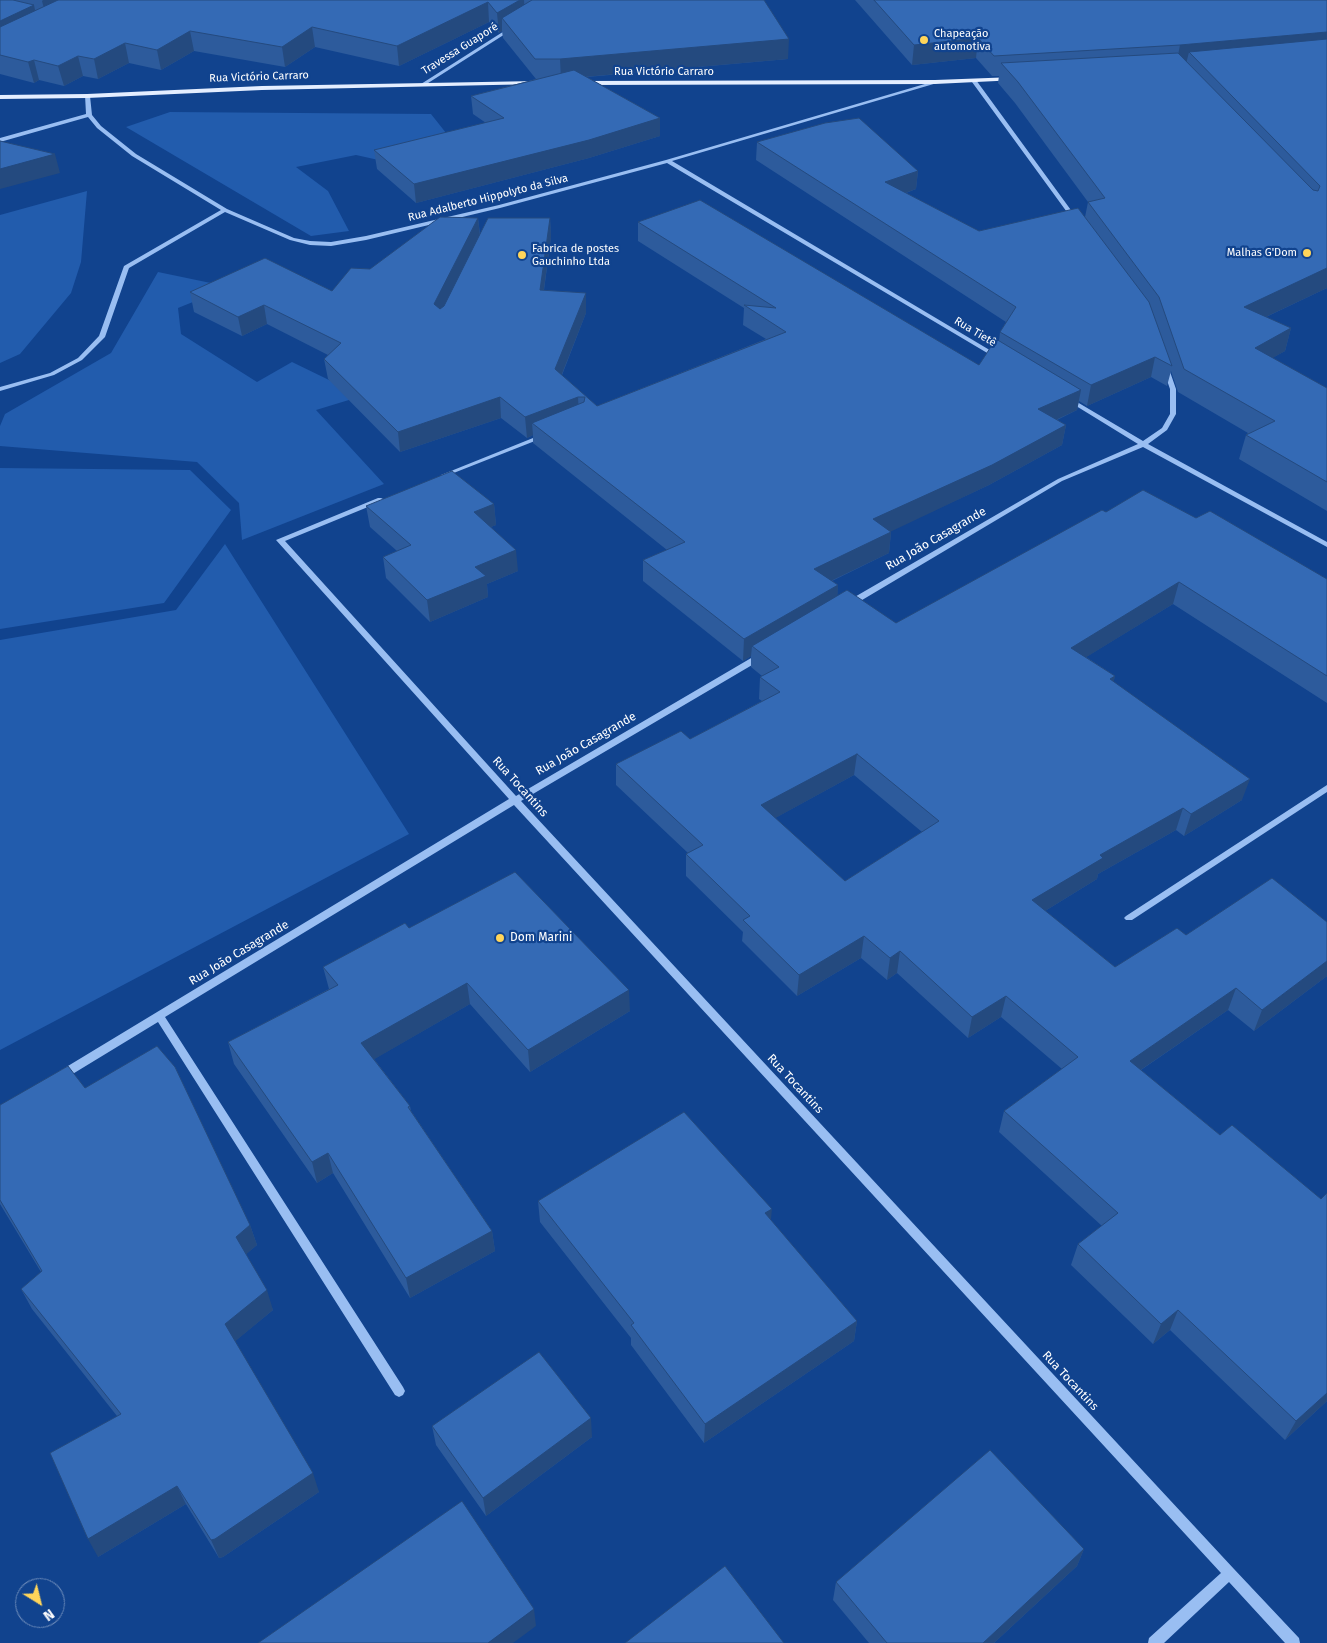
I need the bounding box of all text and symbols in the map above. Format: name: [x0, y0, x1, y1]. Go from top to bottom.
street label: Travessa Guaporé: [419, 20, 501, 78]
place label: Chapeação automotiva: [934, 27, 991, 53]
marker: Chapeação automotiva: [918, 34, 930, 46]
street label: Rua Victório Carraro: [614, 65, 714, 79]
street label: Rua Victório Carraro: [209, 69, 309, 85]
street label: Rua Adalberto Hippolyto da Silva: [407, 172, 569, 224]
place label: Fabrica de postes Gauchinho Ltda: [532, 242, 619, 268]
place label: Malhas G'Dom: [1227, 246, 1297, 260]
marker: Malhas G'Dom: [1301, 247, 1313, 259]
marker: Fabrica de postes Gauchinho Ltda: [516, 249, 528, 261]
street label: Rua Tietê: [952, 314, 998, 350]
street label: Rua João Casagrande: [883, 504, 989, 574]
street label: Rua João Casagrande: [533, 709, 639, 779]
street label: Rua Tocantins: [489, 754, 551, 820]
street label: Rua João Casagrande: [187, 918, 291, 988]
place label: Dom Marini: [510, 931, 572, 945]
marker: Dom Marini: [494, 932, 506, 944]
street label: Rua Tocantins: [764, 1051, 826, 1117]
street label: Rua Tocantins: [1039, 1348, 1101, 1414]
north arrow: [15, 1578, 65, 1628]
text: N: [40, 1605, 57, 1624]

